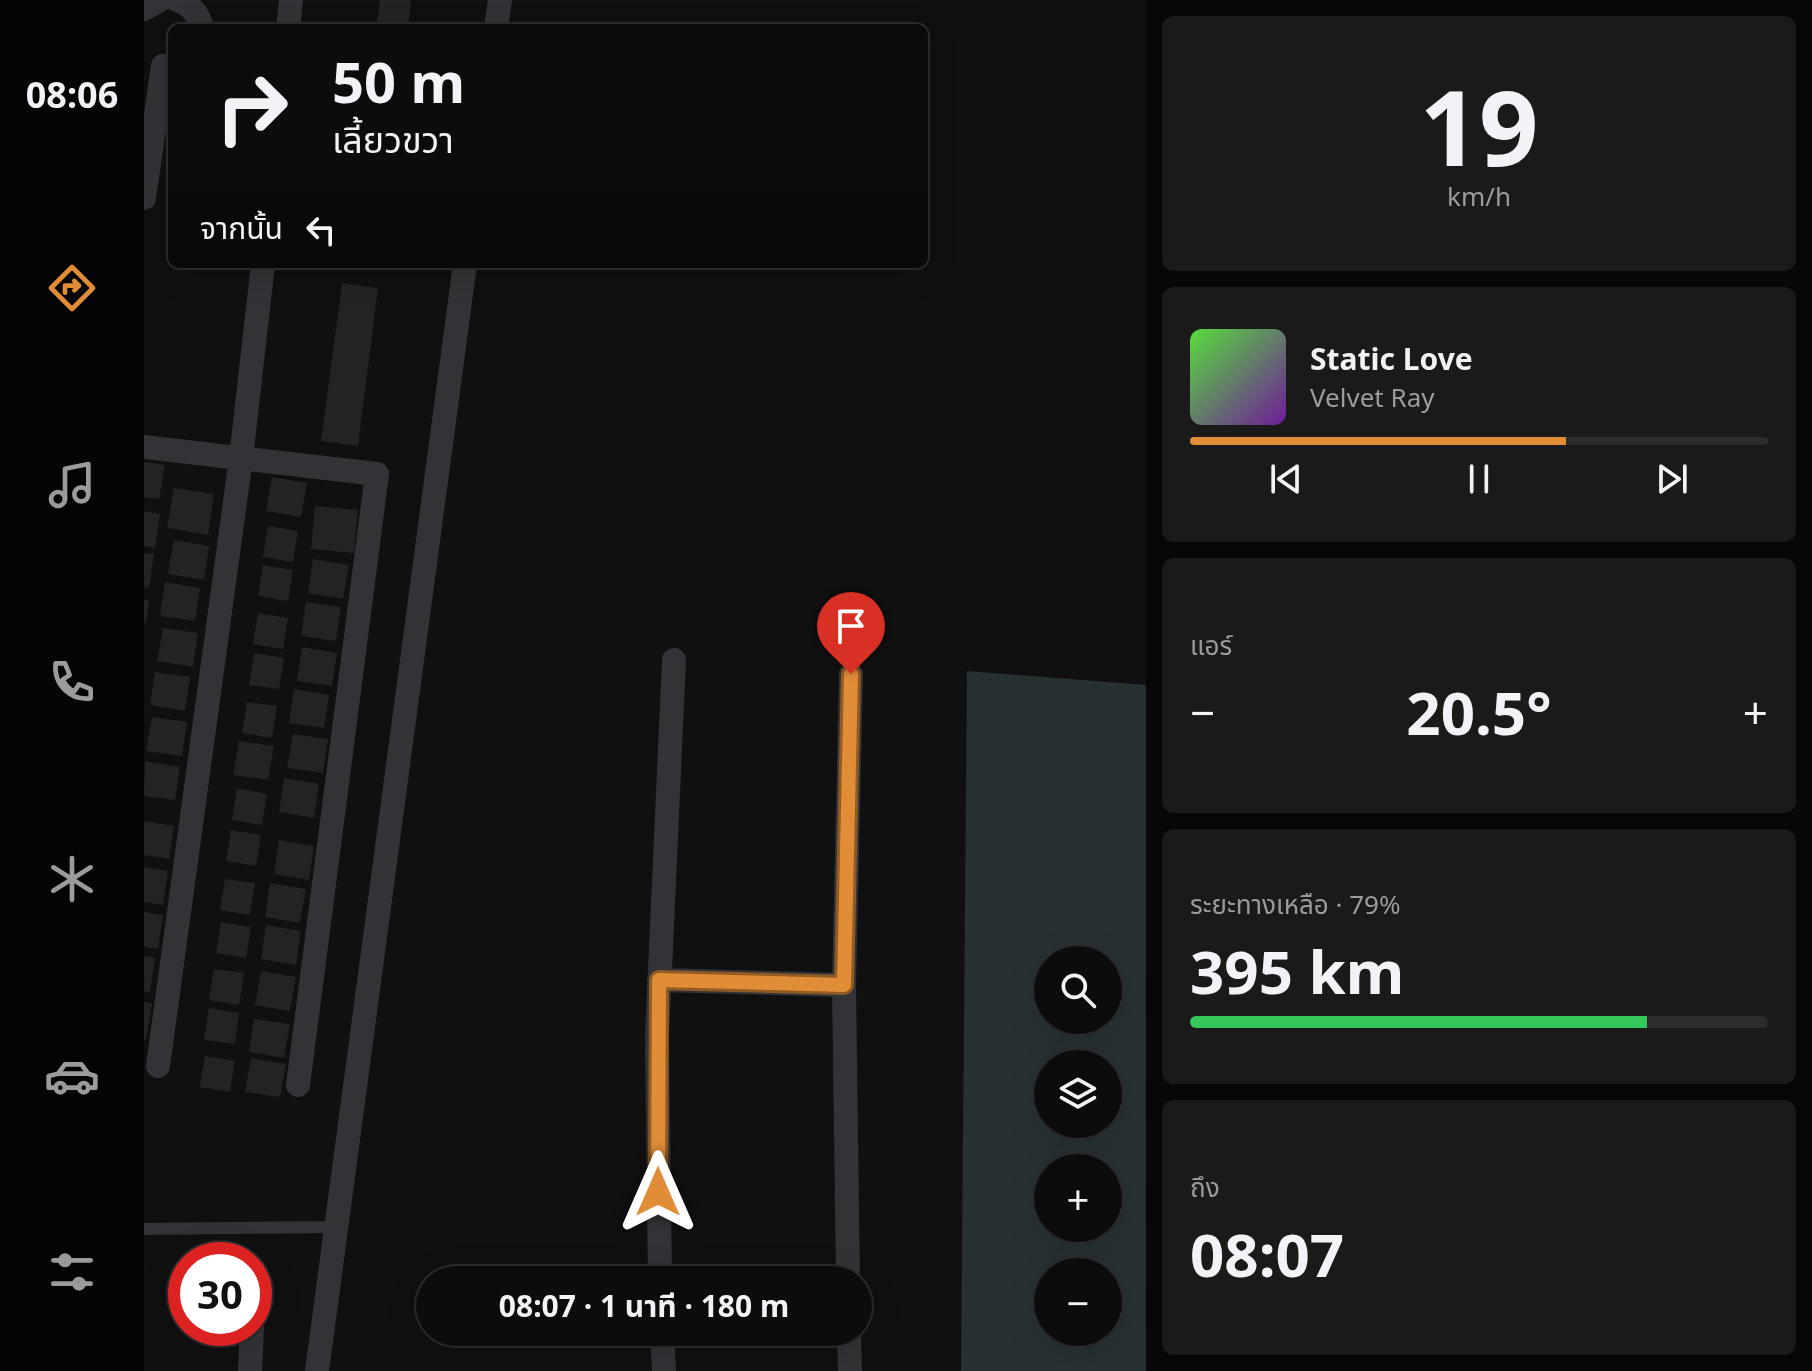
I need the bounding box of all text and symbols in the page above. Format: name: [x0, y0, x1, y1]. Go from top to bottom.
text: 50 m: [332, 43, 465, 119]
text: 19: [1420, 55, 1538, 196]
icon: right: [200, 56, 304, 160]
text: 08:06: [26, 70, 118, 119]
text: เลี้ยวขวา: [332, 115, 454, 164]
text: km/h: [1447, 178, 1511, 214]
text: จากนั้น: [200, 207, 283, 248]
icon: left: [299, 208, 343, 252]
icon: directions: [44, 260, 100, 316]
text: Static Love: [1310, 338, 1473, 379]
text: Velvet Ray: [1310, 379, 1435, 415]
icon: music: [44, 457, 100, 513]
icon: previous: [1264, 457, 1308, 501]
icon: pause: [1457, 457, 1501, 501]
icon: next: [1650, 457, 1694, 501]
pin: [817, 592, 885, 674]
icon: arrive: [829, 604, 873, 648]
text: แอร์: [1190, 627, 1232, 663]
icon: phone: [44, 654, 100, 710]
text: 20.5°: [1406, 671, 1552, 753]
text: −: [1190, 682, 1215, 742]
text: +: [1743, 682, 1768, 742]
icon: climate: [44, 851, 100, 907]
text: ระยะทางเหลือ · 79%: [1190, 886, 1401, 922]
text: 395 km: [1190, 930, 1404, 1012]
map controls: [1034, 946, 1122, 1346]
button: search: [1034, 946, 1122, 1034]
icon: car: [44, 1048, 100, 1104]
button: layers: [1034, 1050, 1122, 1138]
position arrow: [616, 1150, 700, 1234]
button: +: [1034, 1154, 1122, 1242]
text: ถึง: [1190, 1169, 1220, 1205]
text: 08:07: [1190, 1213, 1344, 1295]
speed limit sign: 30: [168, 1242, 272, 1346]
icon: filters: [44, 1244, 100, 1300]
button: −: [1034, 1258, 1122, 1346]
text: 08:07 · 1 นาที · 180 m: [499, 1285, 789, 1326]

